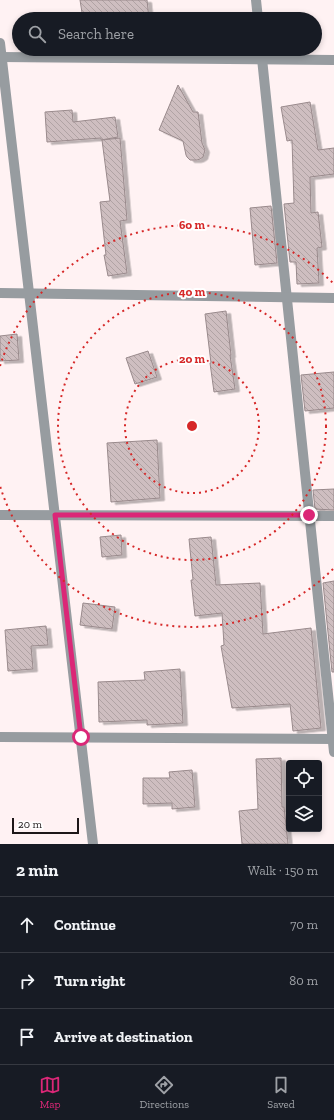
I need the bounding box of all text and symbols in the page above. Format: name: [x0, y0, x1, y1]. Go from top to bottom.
search box: [12, 12, 322, 56]
icon: search: [26, 23, 48, 45]
text: Search here: [58, 25, 134, 43]
text: 60 m: [179, 218, 206, 232]
text: 40 m: [179, 285, 206, 299]
text: 20 m: [179, 352, 206, 366]
centre of rings: [185, 419, 199, 433]
route end: [300, 506, 318, 524]
route start: [72, 728, 90, 746]
map controls: [286, 760, 322, 832]
button: locate: [286, 760, 322, 796]
button: layers: [286, 796, 322, 832]
scale bar: [12, 816, 79, 835]
text: 20 m: [18, 818, 42, 831]
text: 2 min: [16, 860, 58, 880]
text: Walk · 150 m: [248, 863, 318, 878]
icon: ahead: [16, 914, 38, 936]
text: Continue: [54, 916, 116, 934]
text: 70 m: [290, 917, 318, 932]
icon: right: [16, 970, 38, 992]
text: Turn right: [54, 972, 125, 990]
text: 80 m: [289, 973, 318, 988]
icon: arrive: [16, 1026, 38, 1048]
text: Arrive at destination: [54, 1028, 193, 1046]
tab: Map: [39, 1074, 61, 1111]
tab: Directions: [139, 1074, 189, 1111]
tab: Saved: [267, 1074, 295, 1111]

